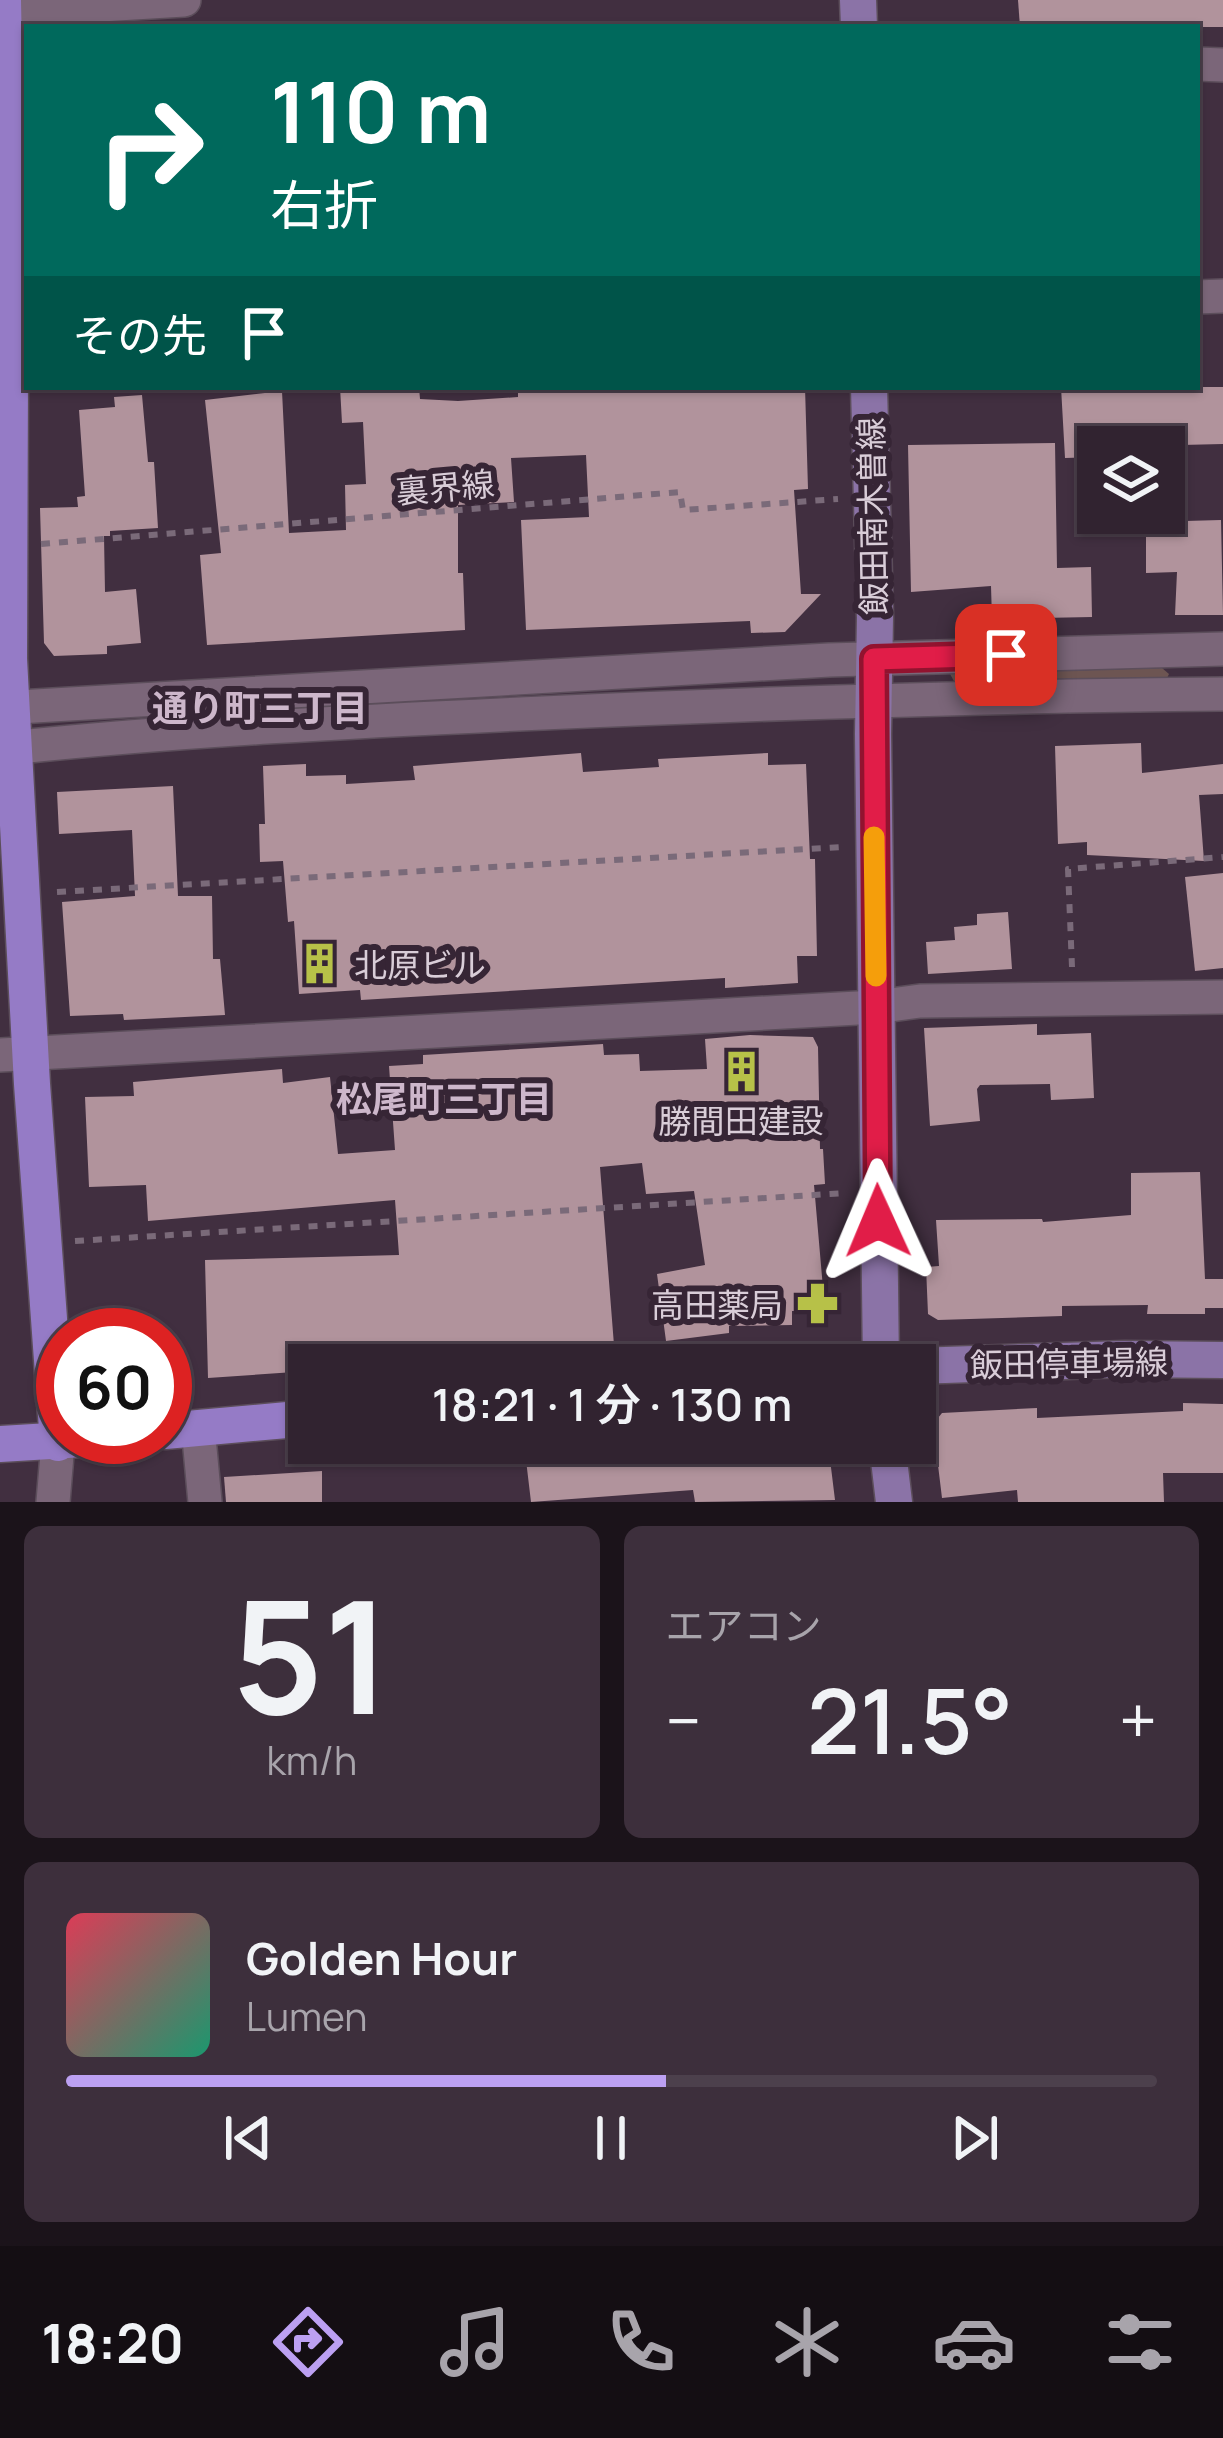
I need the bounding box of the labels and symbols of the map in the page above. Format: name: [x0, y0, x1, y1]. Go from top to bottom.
street label: 飯田南木曽線: [848, 417, 896, 615]
street label: 裏界線: [394, 460, 496, 514]
pin: [955, 604, 1057, 706]
district label: 通り町三丁目: [152, 683, 368, 732]
building icon: 北原ビル: [297, 941, 343, 987]
place label: 北原ビル: [354, 942, 486, 987]
building icon: 勝間田建設: [718, 1049, 764, 1095]
district label: 松尾町三丁目: [336, 1074, 552, 1123]
place label: 勝間田建設: [659, 1098, 824, 1143]
position arrow: [815, 1158, 941, 1284]
pharmacy icon: 高田薬局: [794, 1281, 840, 1327]
place label: 高田薬局: [651, 1282, 783, 1327]
speed limit sign: 60: [36, 1308, 192, 1464]
street label: 飯田停車場線: [970, 1339, 1168, 1387]

